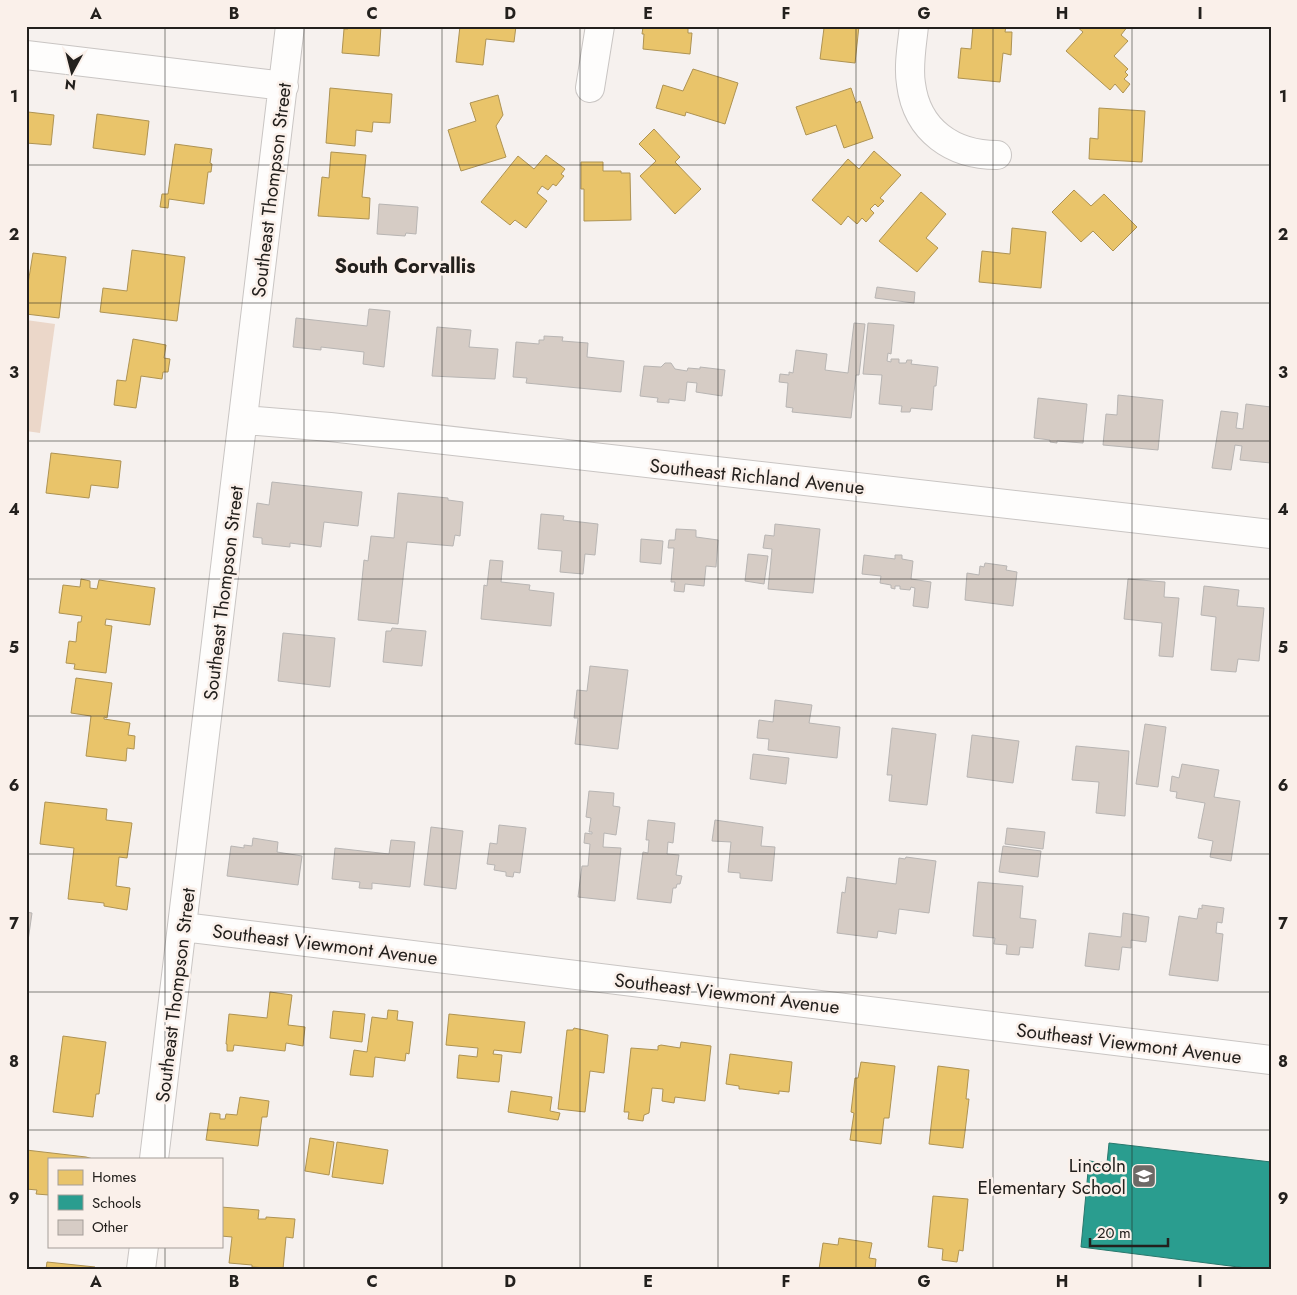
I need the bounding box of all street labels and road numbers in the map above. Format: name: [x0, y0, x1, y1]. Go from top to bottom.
street label: Southeast Thompson Street: [245, 81, 298, 299]
street label: Southeast Richland Avenue: [648, 452, 866, 501]
street label: Southeast Thompson Street: [197, 484, 250, 702]
street label: Southeast Thompson Street: [149, 886, 202, 1104]
street label: Southeast Viewmont Avenue: [211, 917, 439, 972]
street label: Southeast Viewmont Avenue: [613, 966, 841, 1021]
street label: Southeast Viewmont Avenue: [1015, 1016, 1243, 1071]

